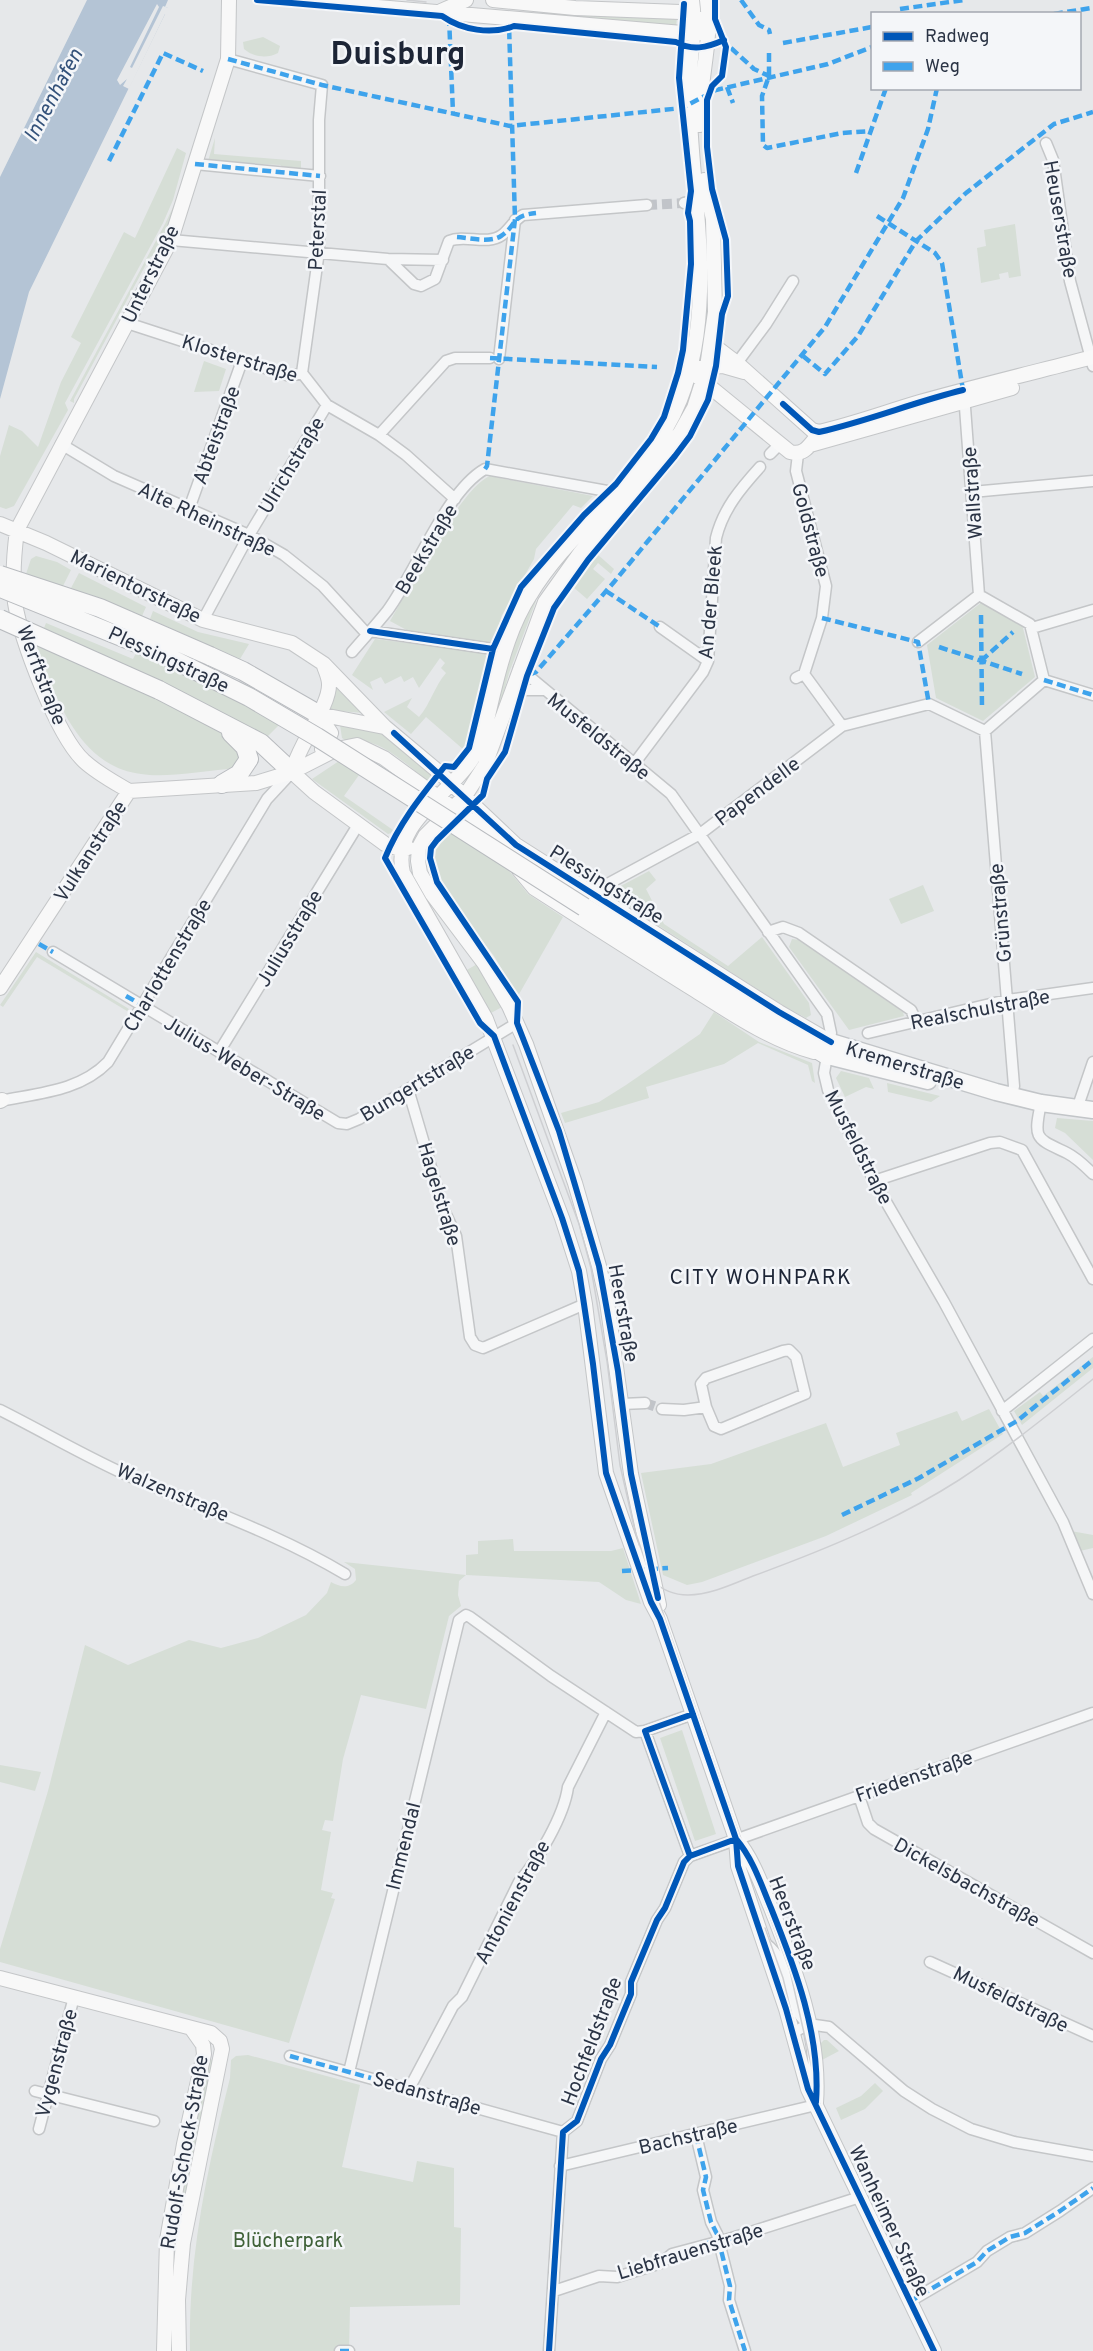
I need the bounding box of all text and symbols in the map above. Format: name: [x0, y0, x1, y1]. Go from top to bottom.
legend: [871, 12, 1081, 90]
text: Radweg: [925, 26, 989, 49]
district label: Duisburg: [331, 36, 465, 76]
water label: Innenhafen: [19, 44, 90, 147]
text: Weg: [925, 56, 960, 79]
street label: Heuserstraße: [1036, 158, 1082, 280]
street label: Peterstal: [304, 189, 334, 271]
street label: Unterstraße: [117, 221, 187, 328]
street label: Klosterstraße: [178, 330, 301, 390]
street label: Abteistraße: [188, 383, 248, 489]
street label: Ulrichstraße: [254, 413, 332, 519]
street label: Wallstraße: [958, 446, 990, 540]
street label: Alte Rheinstraße: [133, 477, 279, 564]
street label: Goldstraße: [784, 480, 834, 581]
street label: Beekstraße: [391, 500, 465, 600]
street label: An der Bleek: [694, 544, 730, 661]
street label: Marientorstraße: [65, 545, 205, 631]
street label: Plessingstraße: [103, 621, 233, 700]
street label: Werftstraße: [9, 622, 71, 729]
street label: Musfeldstraße: [541, 688, 655, 787]
street label: Papendelle: [710, 752, 806, 833]
street label: Vulkanstraße: [49, 796, 134, 908]
street label: Plessingstraße: [544, 840, 668, 931]
street label: Grünstraße: [985, 862, 1019, 964]
street label: Juliusstraße: [252, 886, 330, 992]
street label: Charlottenstraße: [119, 894, 219, 1038]
street label: Realschulstraße: [908, 985, 1052, 1037]
street label: Julius-Weber-Straße: [158, 1011, 329, 1128]
street label: Kremerstraße: [842, 1037, 967, 1097]
street label: Bungertstraße: [356, 1040, 480, 1129]
street label: Musfeldstraße: [817, 1086, 897, 1210]
street label: Hagelstraße: [410, 1140, 466, 1250]
street label: Heerstraße: [601, 1262, 643, 1365]
district label: CITY WOHNPARK: [670, 1265, 852, 1292]
street label: Walzenstraße: [112, 1458, 232, 1529]
street label: Friedenstraße: [852, 1746, 977, 1810]
street label: Immendal: [381, 1800, 428, 1893]
street label: Dickelsbachstraße: [888, 1833, 1044, 1935]
street label: Antonienstraße: [470, 1836, 557, 1970]
street label: Heerstraße: [761, 1873, 821, 1975]
street label: Musfeldstraße: [948, 1962, 1072, 2040]
street label: Hochfeldstraße: [556, 1974, 629, 2110]
street label: Vygenstraße: [31, 2006, 85, 2121]
street label: Rudolf-Schock-Straße: [156, 2053, 216, 2252]
street label: Sedanstraße: [369, 2067, 484, 2123]
street label: Bachstraße: [636, 2114, 741, 2162]
street label: Wanheimer Straße: [842, 2142, 935, 2302]
street label: Liebfrauenstraße: [614, 2218, 767, 2288]
park label: Blücherpark: [233, 2229, 343, 2255]

